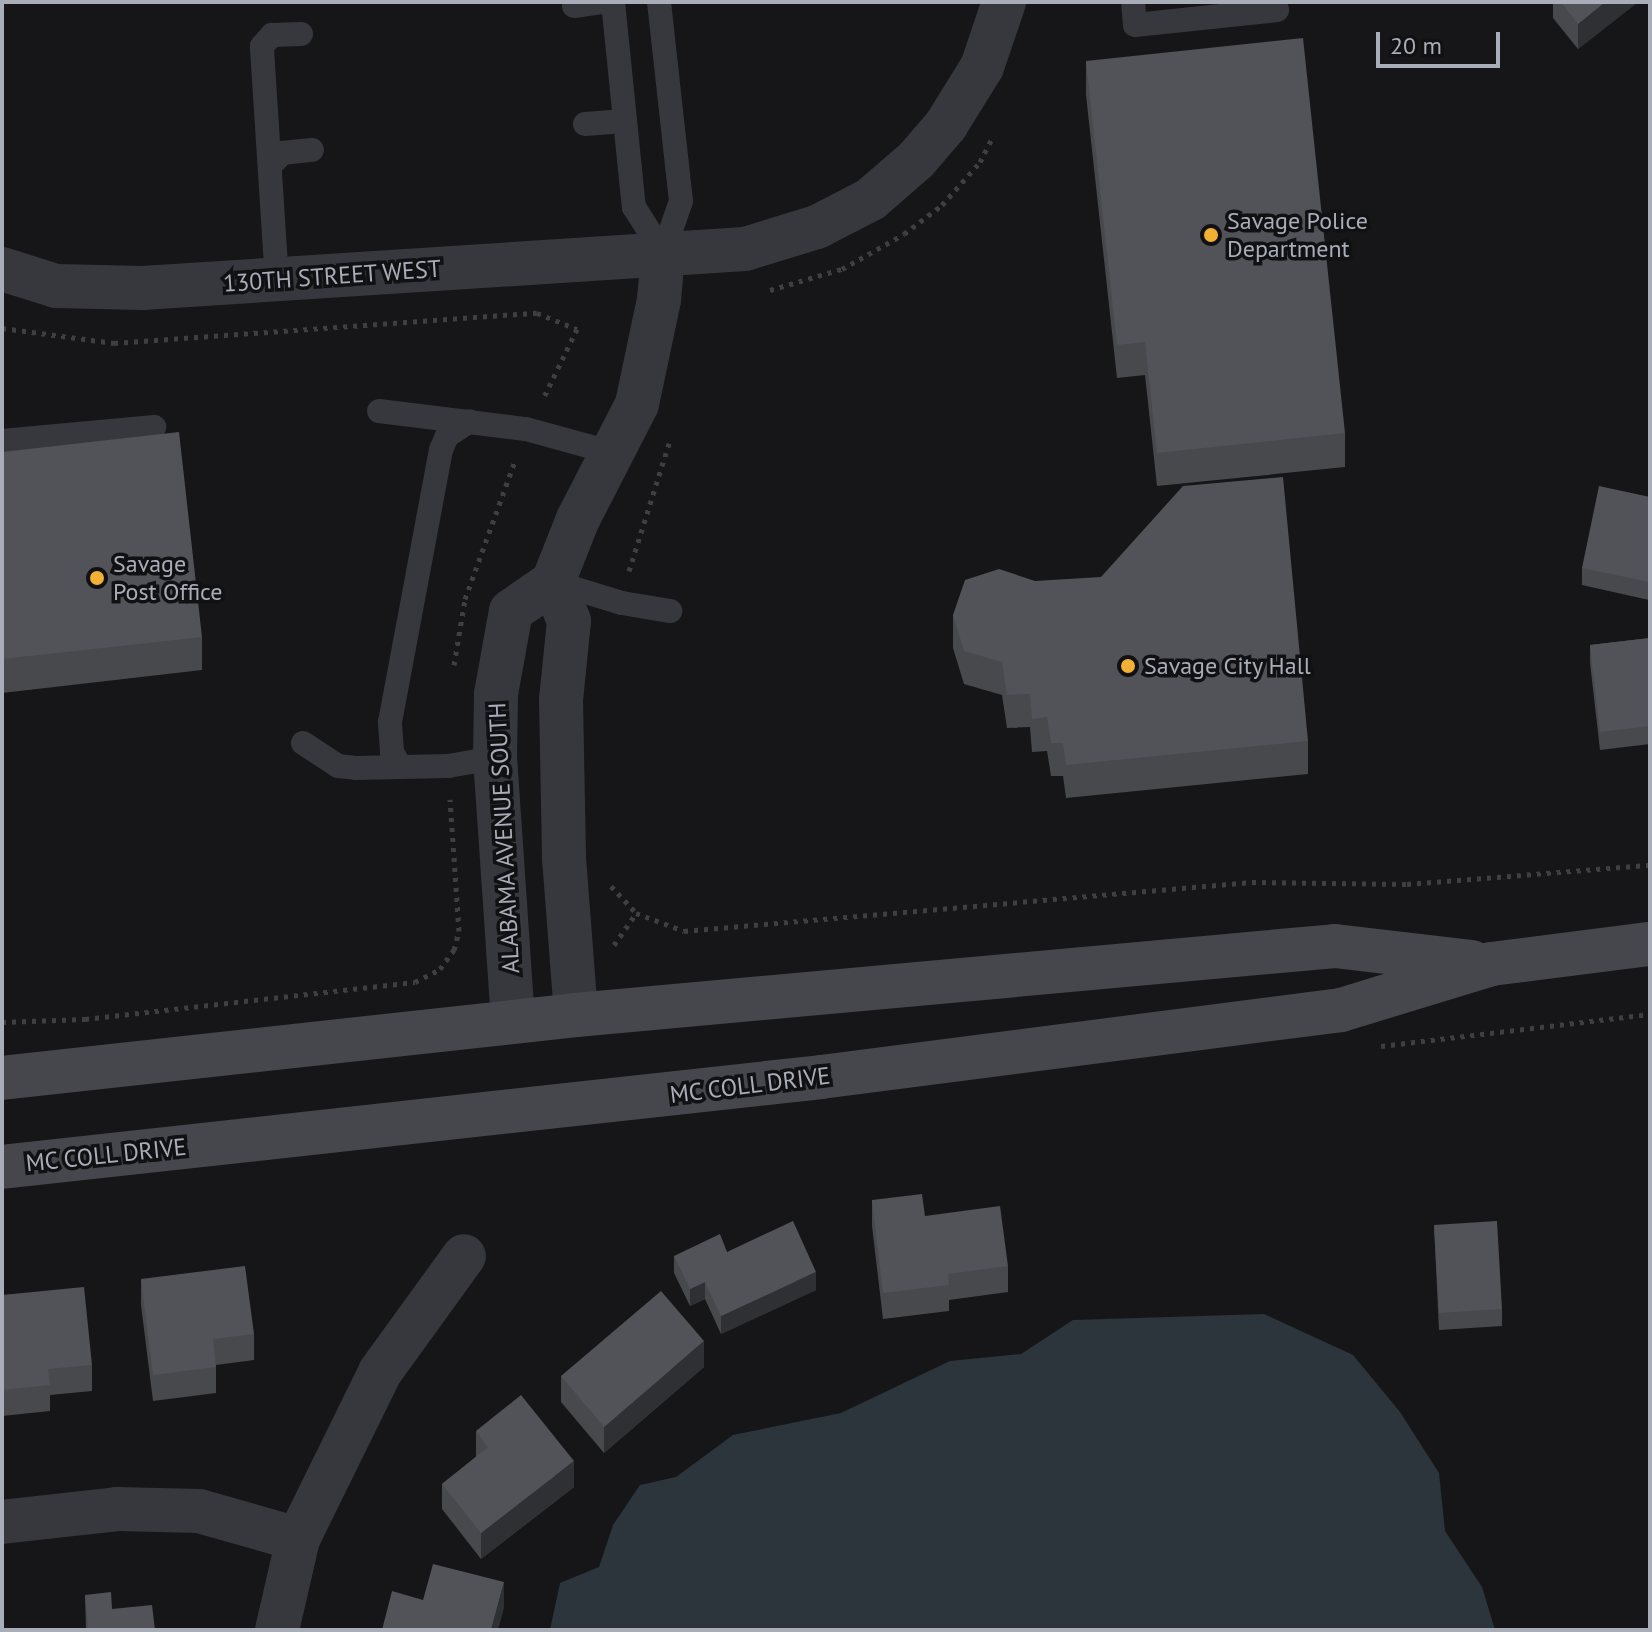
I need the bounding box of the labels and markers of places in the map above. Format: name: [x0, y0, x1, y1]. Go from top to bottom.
place label: Savage Police Department: [1227, 207, 1368, 263]
marker: Savage Police Department: [1202, 226, 1220, 244]
place label: Savage Post Office: [113, 550, 223, 606]
marker: Savage Post Office: [88, 569, 106, 587]
place label: Savage City Hall: [1144, 652, 1312, 680]
marker: Savage City Hall: [1119, 657, 1137, 675]

